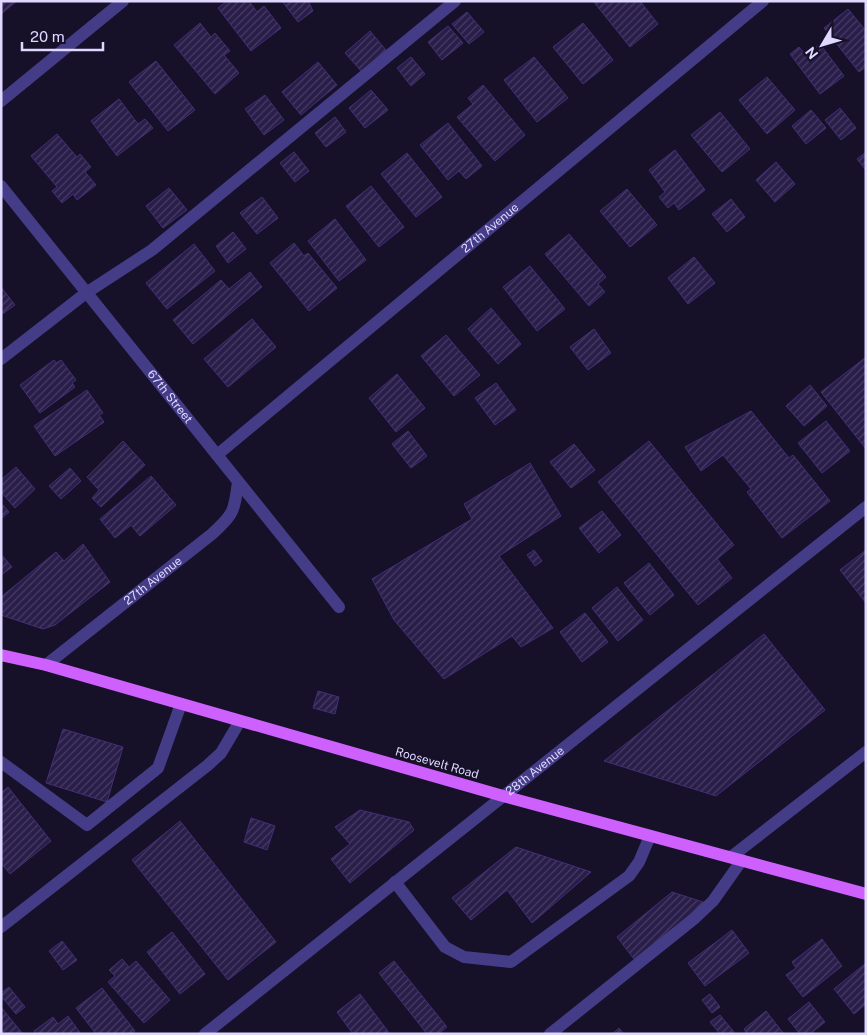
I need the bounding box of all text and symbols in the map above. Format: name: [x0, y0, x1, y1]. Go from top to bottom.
scale bar: [22, 20, 104, 52]
north arrow: [797, 20, 847, 70]
text: 20 m: [30, 28, 65, 45]
text: N: [802, 44, 821, 62]
street label: 27th Avenue: [459, 200, 522, 256]
street label: 67th Street: [145, 367, 196, 426]
street label: 27th Avenue: [121, 553, 185, 608]
street label: 28th Avenue: [503, 743, 567, 798]
street label: Roosevelt Road: [394, 744, 480, 782]

